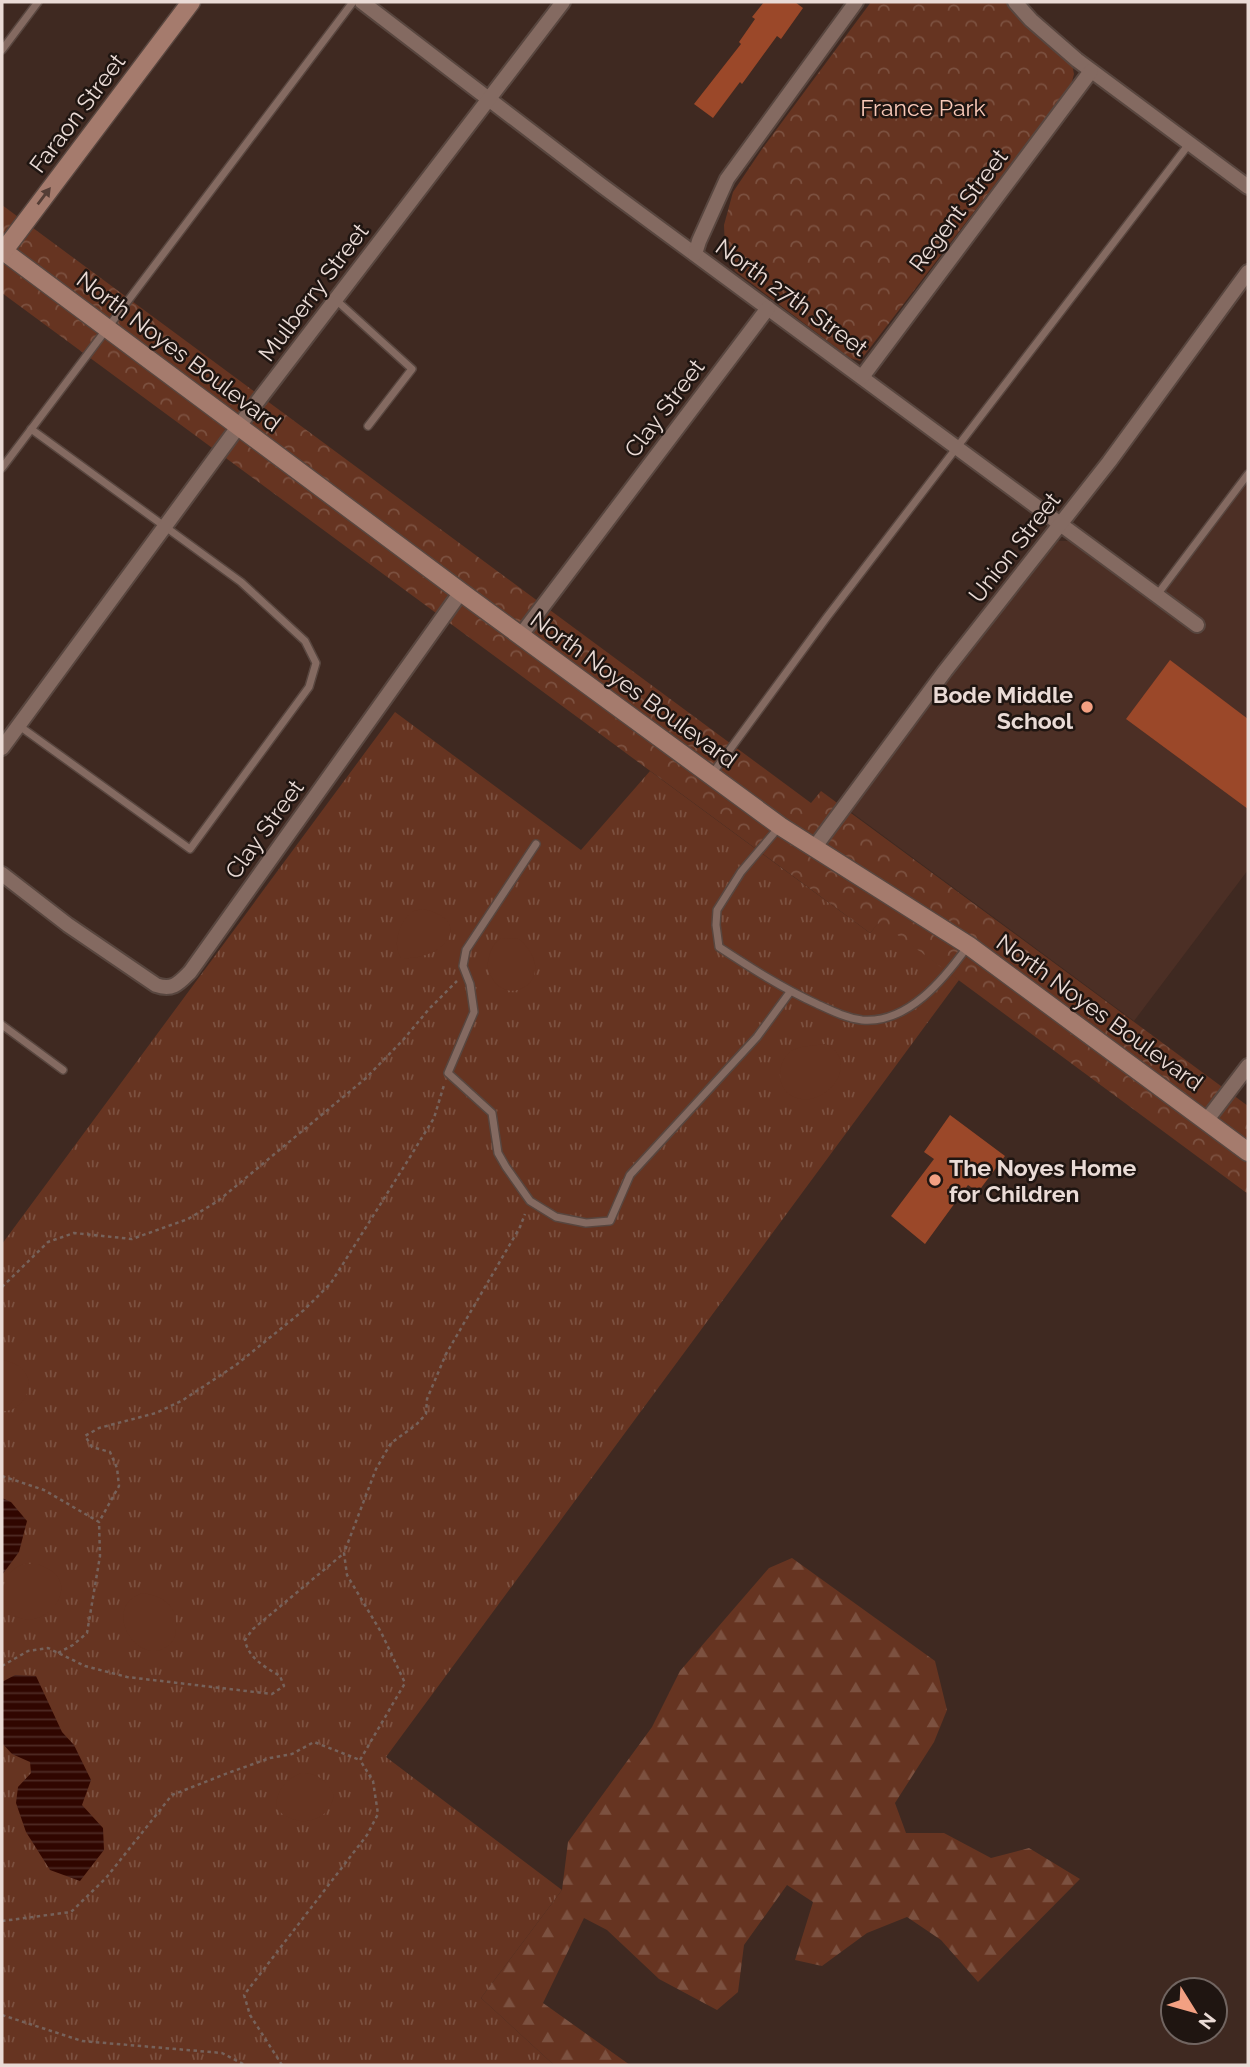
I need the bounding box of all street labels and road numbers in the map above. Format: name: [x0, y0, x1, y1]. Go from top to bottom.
street label: Faraon Street: [24, 48, 131, 178]
street label: Regent Street: [903, 143, 1013, 277]
street label: Mulberry Street: [252, 218, 374, 366]
street label: North 27th Street: [711, 233, 874, 361]
street label: North Noyes Boulevard: [72, 266, 286, 436]
street label: Clay Street: [618, 353, 710, 462]
street label: Union Street: [963, 486, 1066, 607]
street label: North Noyes Boulevard: [526, 605, 742, 773]
street label: Clay Street: [219, 774, 309, 884]
street label: North Noyes Boulevard: [992, 928, 1208, 1096]

